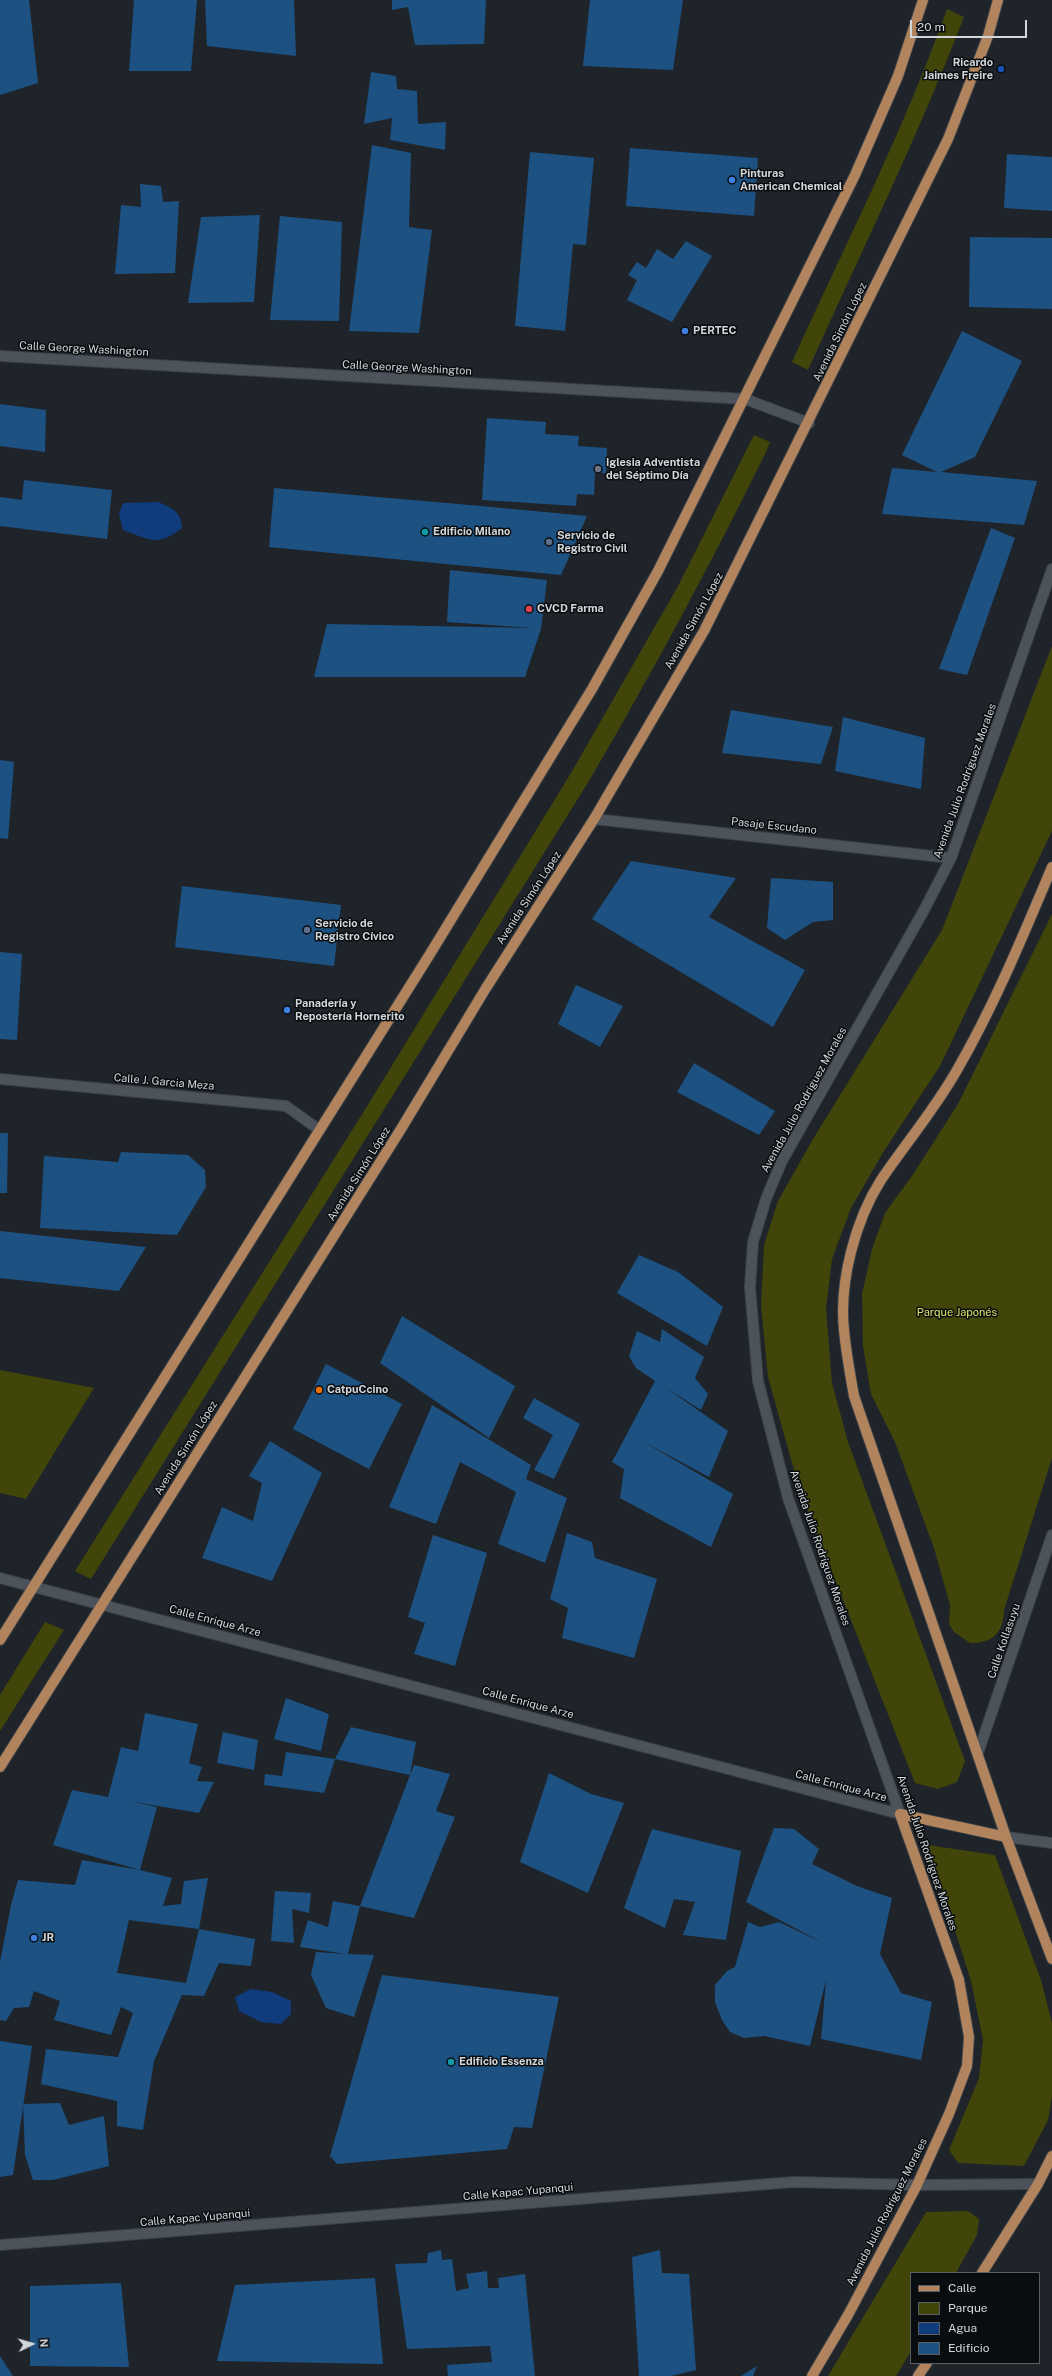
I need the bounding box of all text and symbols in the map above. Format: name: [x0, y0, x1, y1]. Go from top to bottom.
scale bar: [912, 12, 1029, 38]
text: 20 m: [917, 20, 945, 34]
place label: Ricardo Jaimes Freire: [923, 56, 993, 82]
marker: Ricardo Jaimes Freire: [996, 64, 1006, 74]
place label: Pinturas American Chemical: [740, 167, 842, 193]
marker: Pinturas American Chemical: [727, 175, 737, 185]
street label: Avenida Simón López: [810, 280, 870, 384]
place label: PERTEC: [693, 324, 736, 338]
marker: PERTEC: [680, 326, 690, 336]
street label: Calle George Washington: [19, 339, 149, 359]
street label: Calle George Washington: [342, 358, 472, 378]
place label: Iglesia Adventista del Séptimo Día: [606, 456, 700, 482]
marker: Iglesia Adventista del Séptimo Día: [593, 464, 603, 474]
place label: Edificio Milano: [433, 525, 510, 539]
marker: Edificio Milano: [420, 527, 430, 537]
place label: Servicio de Registro Civil: [557, 529, 627, 555]
marker: Servicio de Registro Civil: [544, 537, 554, 547]
street label: Avenida Simón López: [662, 570, 726, 672]
place label: CVCD Farma: [537, 602, 604, 616]
marker: CVCD Farma: [524, 604, 534, 614]
street label: Avenida Julio Rodríguez Morales: [931, 702, 999, 860]
street label: Pasaje Escudano: [730, 815, 818, 837]
street label: Avenida Simón López: [494, 849, 564, 947]
place label: Servicio de Registro Cívico: [315, 917, 394, 943]
marker: Servicio de Registro Cívico: [302, 925, 312, 935]
place label: Panadería y Repostería Hornerito: [295, 997, 405, 1023]
marker: Panadería y Repostería Hornerito: [282, 1005, 292, 1015]
street label: Avenida Julio Rodríguez Morales: [758, 1025, 850, 1175]
street label: Calle J. Garcia Meza: [113, 1071, 215, 1093]
street label: Avenida Simón López: [325, 1125, 393, 1223]
park label: Parque Japonés: [917, 1306, 997, 1320]
place label: CatpuCcino: [327, 1383, 388, 1397]
marker: CatpuCcino: [314, 1385, 324, 1395]
street label: Avenida Simón López: [152, 1399, 220, 1497]
street label: Avenida Julio Rodríguez Morales: [787, 1468, 853, 1628]
street label: Calle Enrique Arze: [168, 1602, 262, 1640]
street label: Calle Kollasuyu: [985, 1602, 1023, 1680]
street label: Calle Enrique Arze: [481, 1684, 575, 1722]
street label: Calle Enrique Arze: [794, 1767, 888, 1805]
street label: Avenida Julio Rodríguez Morales: [894, 1773, 960, 1933]
place label: JR: [42, 1931, 54, 1945]
marker: JR: [29, 1933, 39, 1943]
place label: Edificio Essenza: [459, 2055, 544, 2069]
marker: Edificio Essenza: [446, 2057, 456, 2067]
street label: Avenida Julio Rodríguez Morales: [844, 2136, 930, 2288]
street label: Calle Kapac Yupanqui: [462, 2181, 574, 2203]
street label: Calle Kapac Yupanqui: [139, 2207, 251, 2229]
legend: [910, 2272, 1040, 2364]
text: Calle: [948, 2281, 976, 2295]
text: Parque: [948, 2301, 988, 2315]
text: Agua: [948, 2321, 977, 2335]
north arrow: [12, 2324, 52, 2364]
text: N: [38, 2338, 50, 2348]
text: Edificio: [948, 2341, 990, 2355]

